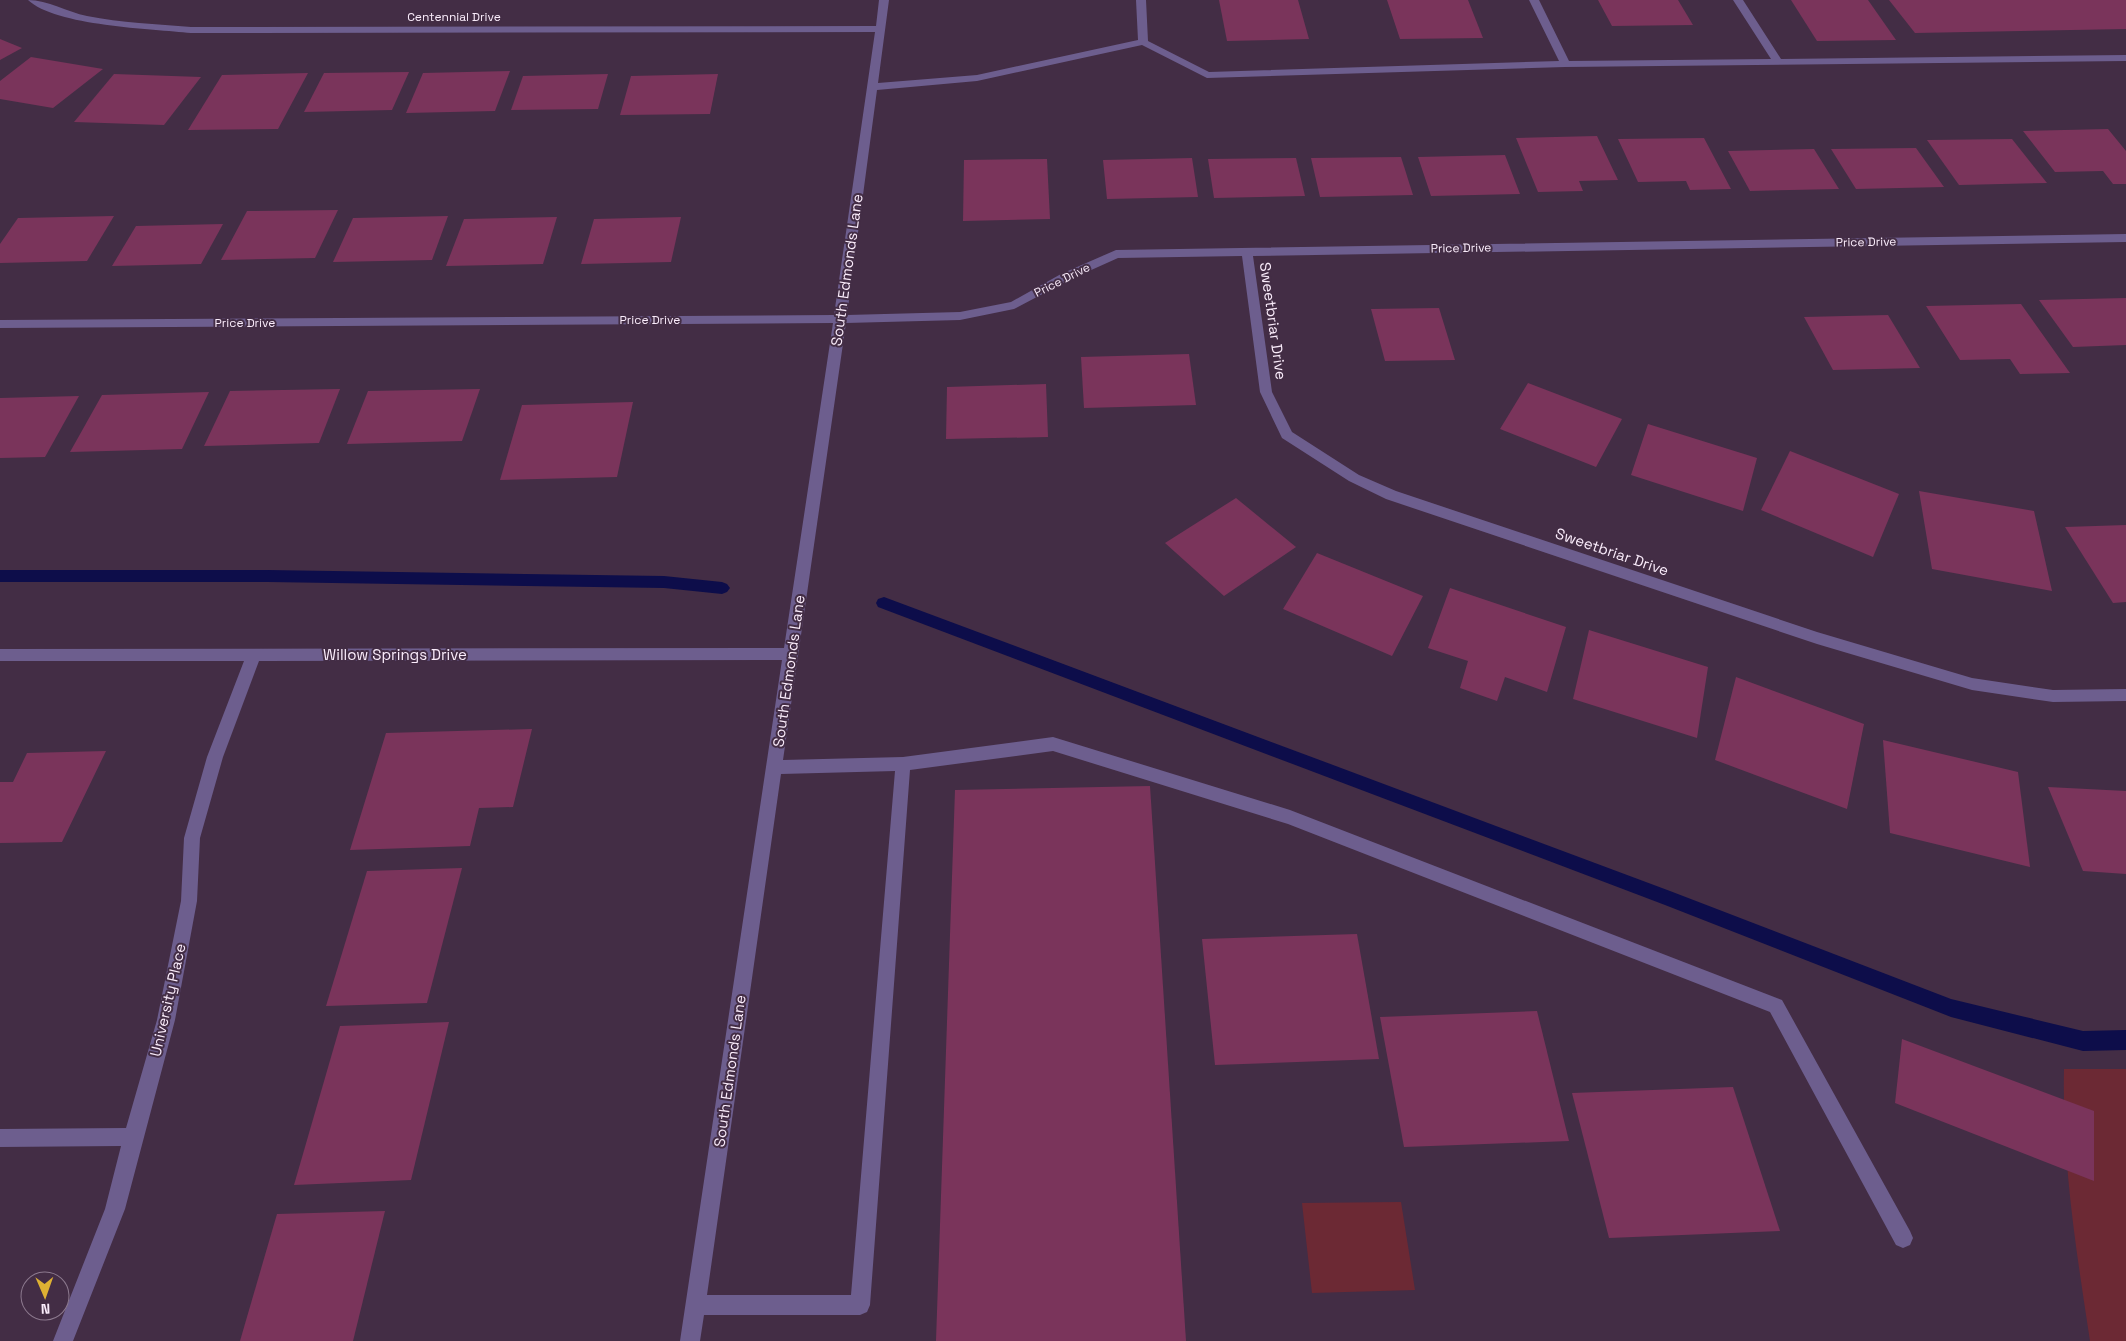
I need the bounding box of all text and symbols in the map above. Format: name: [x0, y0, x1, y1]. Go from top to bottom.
street label: Centennial Drive: [407, 9, 501, 25]
street label: South Edmonds Lane: [826, 193, 867, 347]
street label: Price Drive: [1835, 233, 1897, 251]
street label: Price Drive: [1430, 239, 1492, 257]
street label: Price Drive: [1031, 259, 1093, 301]
street label: Sweetbriar Drive: [1256, 261, 1291, 381]
street label: Price Drive: [620, 312, 680, 328]
street label: Price Drive: [215, 315, 275, 331]
street label: Sweetbriar Drive: [1553, 523, 1671, 580]
street label: South Edmonds Lane: [768, 594, 809, 748]
street label: Willow Springs Drive: [323, 645, 467, 664]
street label: University Place: [145, 941, 190, 1058]
street label: South Edmonds Lane: [709, 994, 750, 1148]
north arrow: [20, 1271, 70, 1321]
text: N: [40, 1300, 50, 1318]

